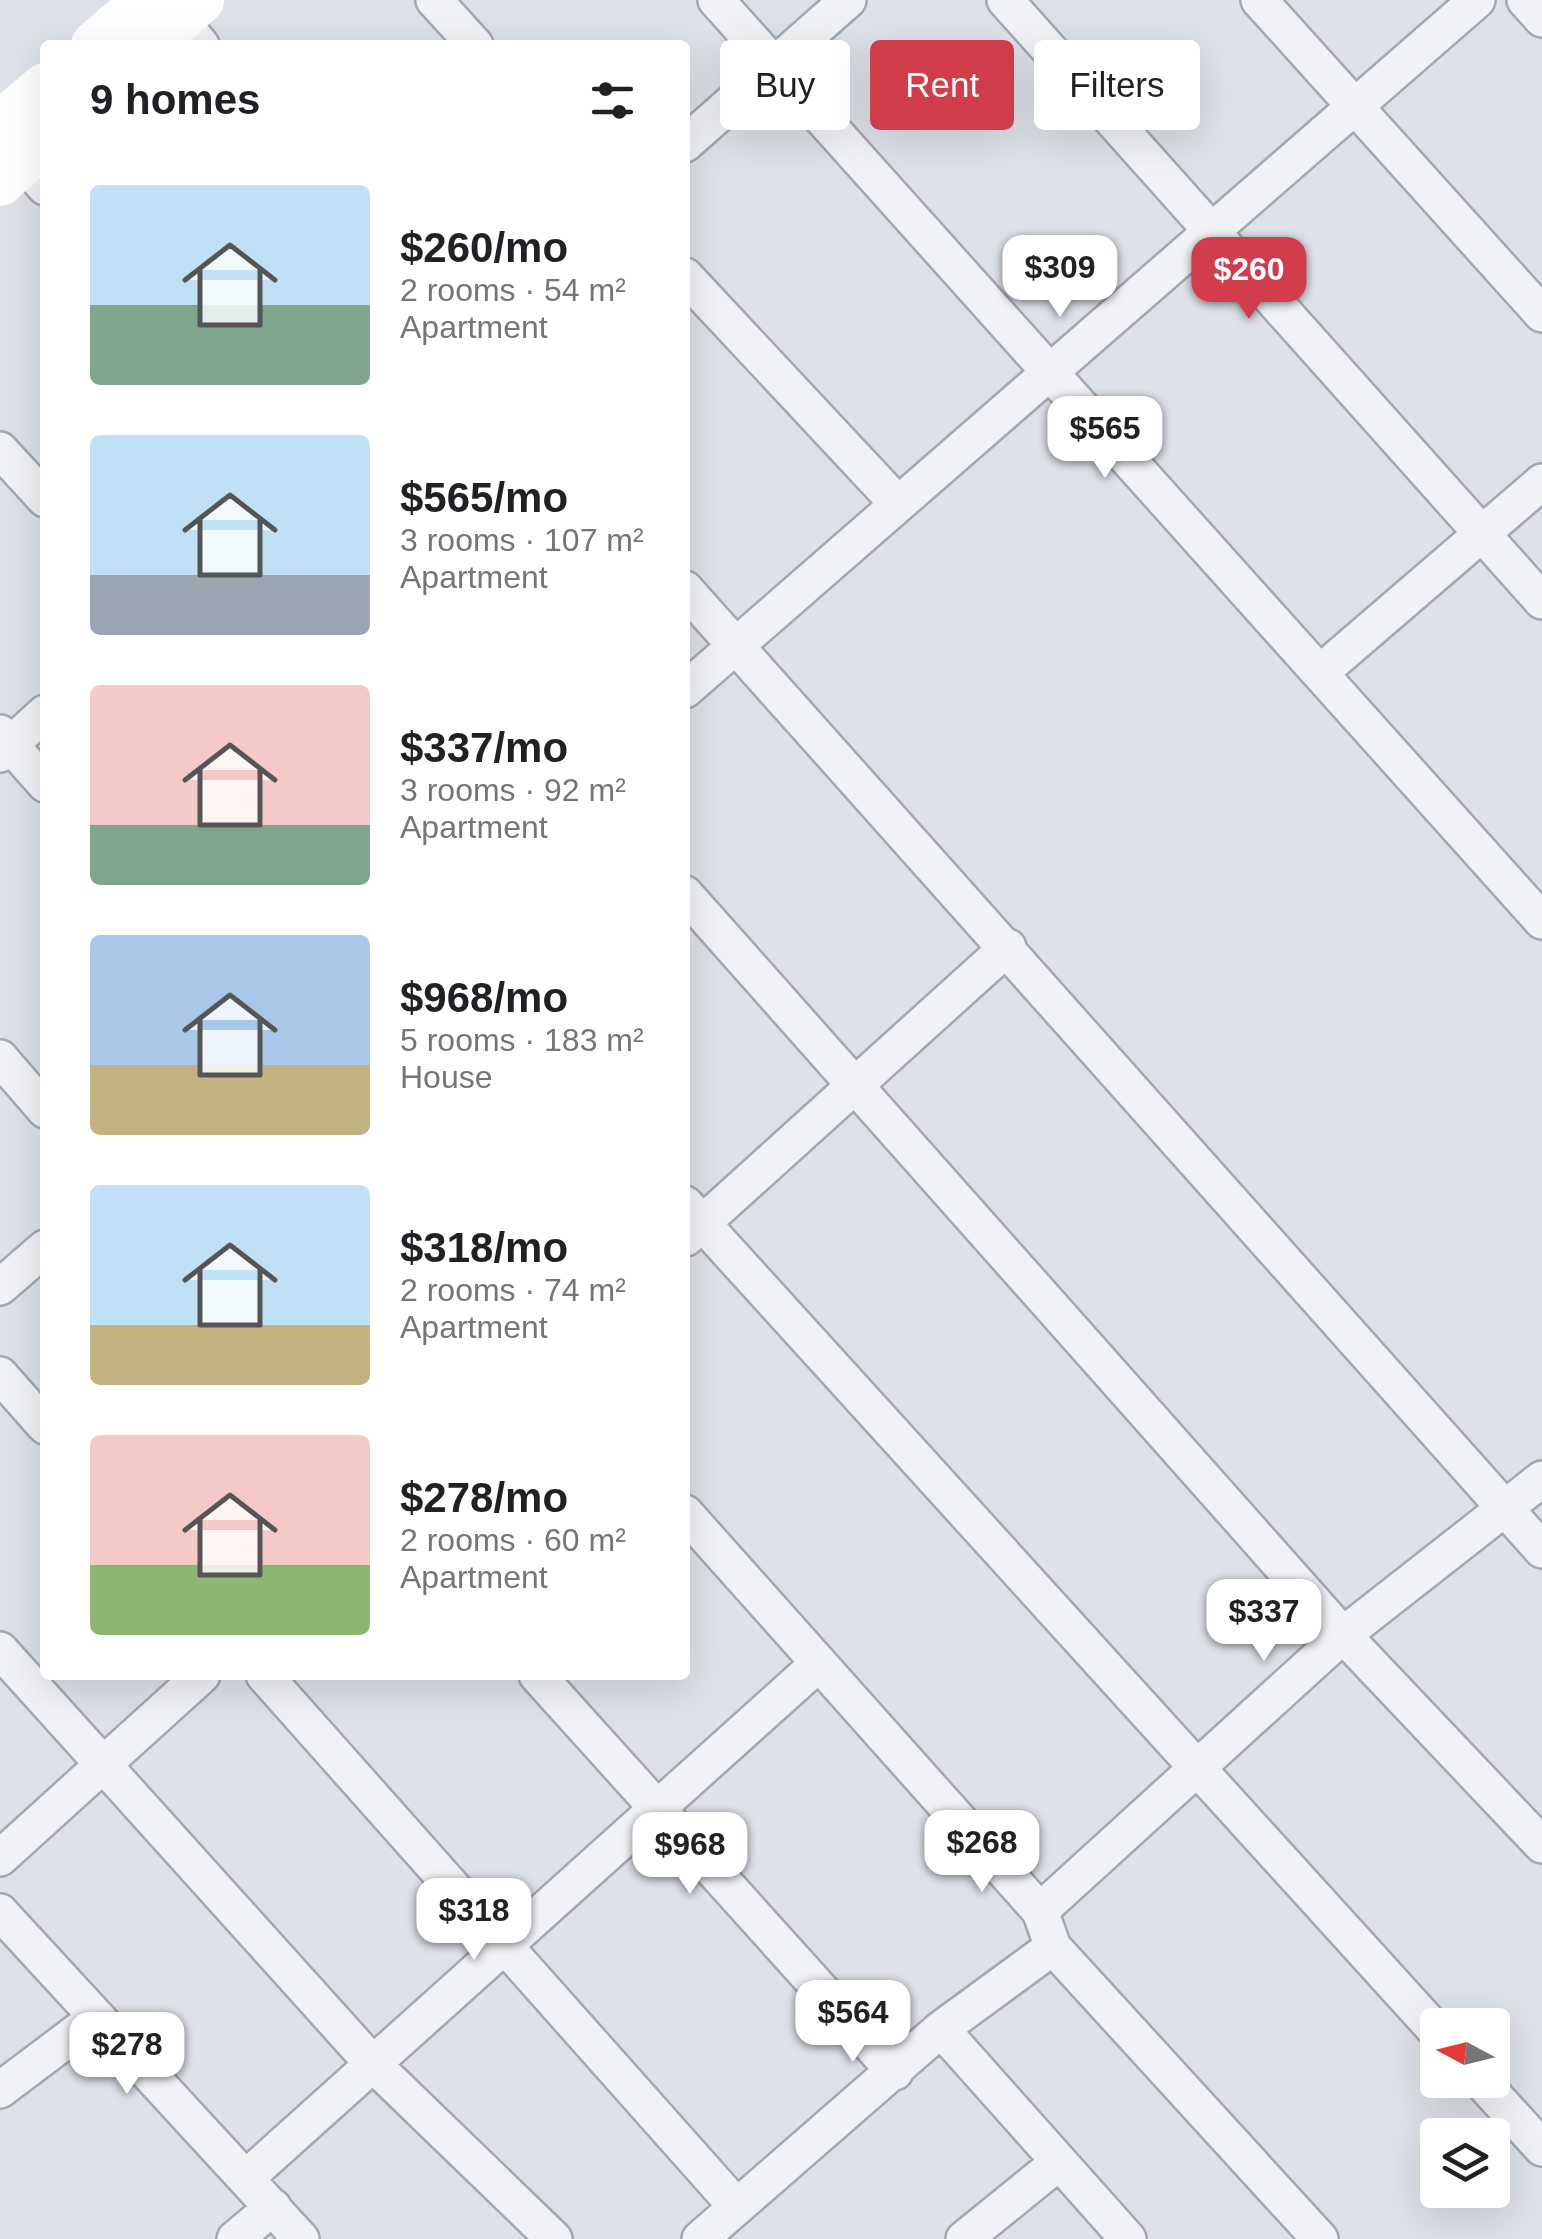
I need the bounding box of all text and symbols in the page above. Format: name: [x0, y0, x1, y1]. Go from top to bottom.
chip: Buy: [720, 40, 850, 130]
chip: Rent: [870, 40, 1014, 130]
chip: Filters: [1034, 40, 1200, 130]
icon: filters: [585, 73, 640, 128]
text: 9 homes: [90, 76, 260, 123]
text: $260/mo: [400, 224, 568, 271]
icon: home: [170, 225, 290, 345]
pin: $309: [1001, 235, 1119, 320]
pin: $260: [1190, 237, 1308, 322]
text: $309: [1024, 249, 1096, 285]
text: $260: [1213, 251, 1285, 287]
text: 2 rooms · 54 m²: [400, 272, 626, 308]
text: Apartment: [400, 309, 548, 345]
pin: $565: [1046, 396, 1164, 481]
text: $565: [1069, 410, 1141, 446]
text: $565/mo: [400, 474, 568, 521]
icon: home: [170, 475, 290, 595]
text: 3 rooms · 107 m²: [400, 522, 644, 558]
text: Apartment: [400, 559, 548, 595]
text: $337/mo: [400, 724, 568, 771]
icon: home: [170, 725, 290, 845]
text: 3 rooms · 92 m²: [400, 772, 626, 808]
text: Apartment: [400, 809, 548, 845]
text: $968/mo: [400, 974, 568, 1021]
icon: home: [170, 975, 290, 1095]
text: 5 rooms · 183 m²: [400, 1022, 644, 1058]
text: House: [400, 1059, 493, 1095]
text: $318/mo: [400, 1224, 568, 1271]
icon: home: [170, 1225, 290, 1345]
text: 2 rooms · 74 m²: [400, 1272, 626, 1308]
text: Apartment: [400, 1309, 548, 1345]
text: $278/mo: [400, 1474, 568, 1521]
icon: home: [170, 1475, 290, 1595]
text: 2 rooms · 60 m²: [400, 1522, 626, 1558]
text: Apartment: [400, 1559, 548, 1595]
pin: $337: [1205, 1579, 1323, 1664]
text: $337: [1228, 1593, 1300, 1629]
pin: $268: [923, 1810, 1041, 1895]
pin: $968: [631, 1812, 749, 1897]
text: $268: [946, 1824, 1018, 1860]
text: $968: [654, 1826, 726, 1862]
pin: $318: [415, 1878, 533, 1963]
text: $318: [438, 1892, 510, 1928]
pin: $564: [794, 1980, 912, 2065]
text: $564: [817, 1994, 889, 2030]
north arrow: [1420, 2008, 1510, 2098]
map controls: [1420, 2008, 1510, 2208]
pin: $278: [68, 2012, 186, 2097]
text: $278: [91, 2026, 163, 2062]
button: layers: [1420, 2118, 1510, 2208]

